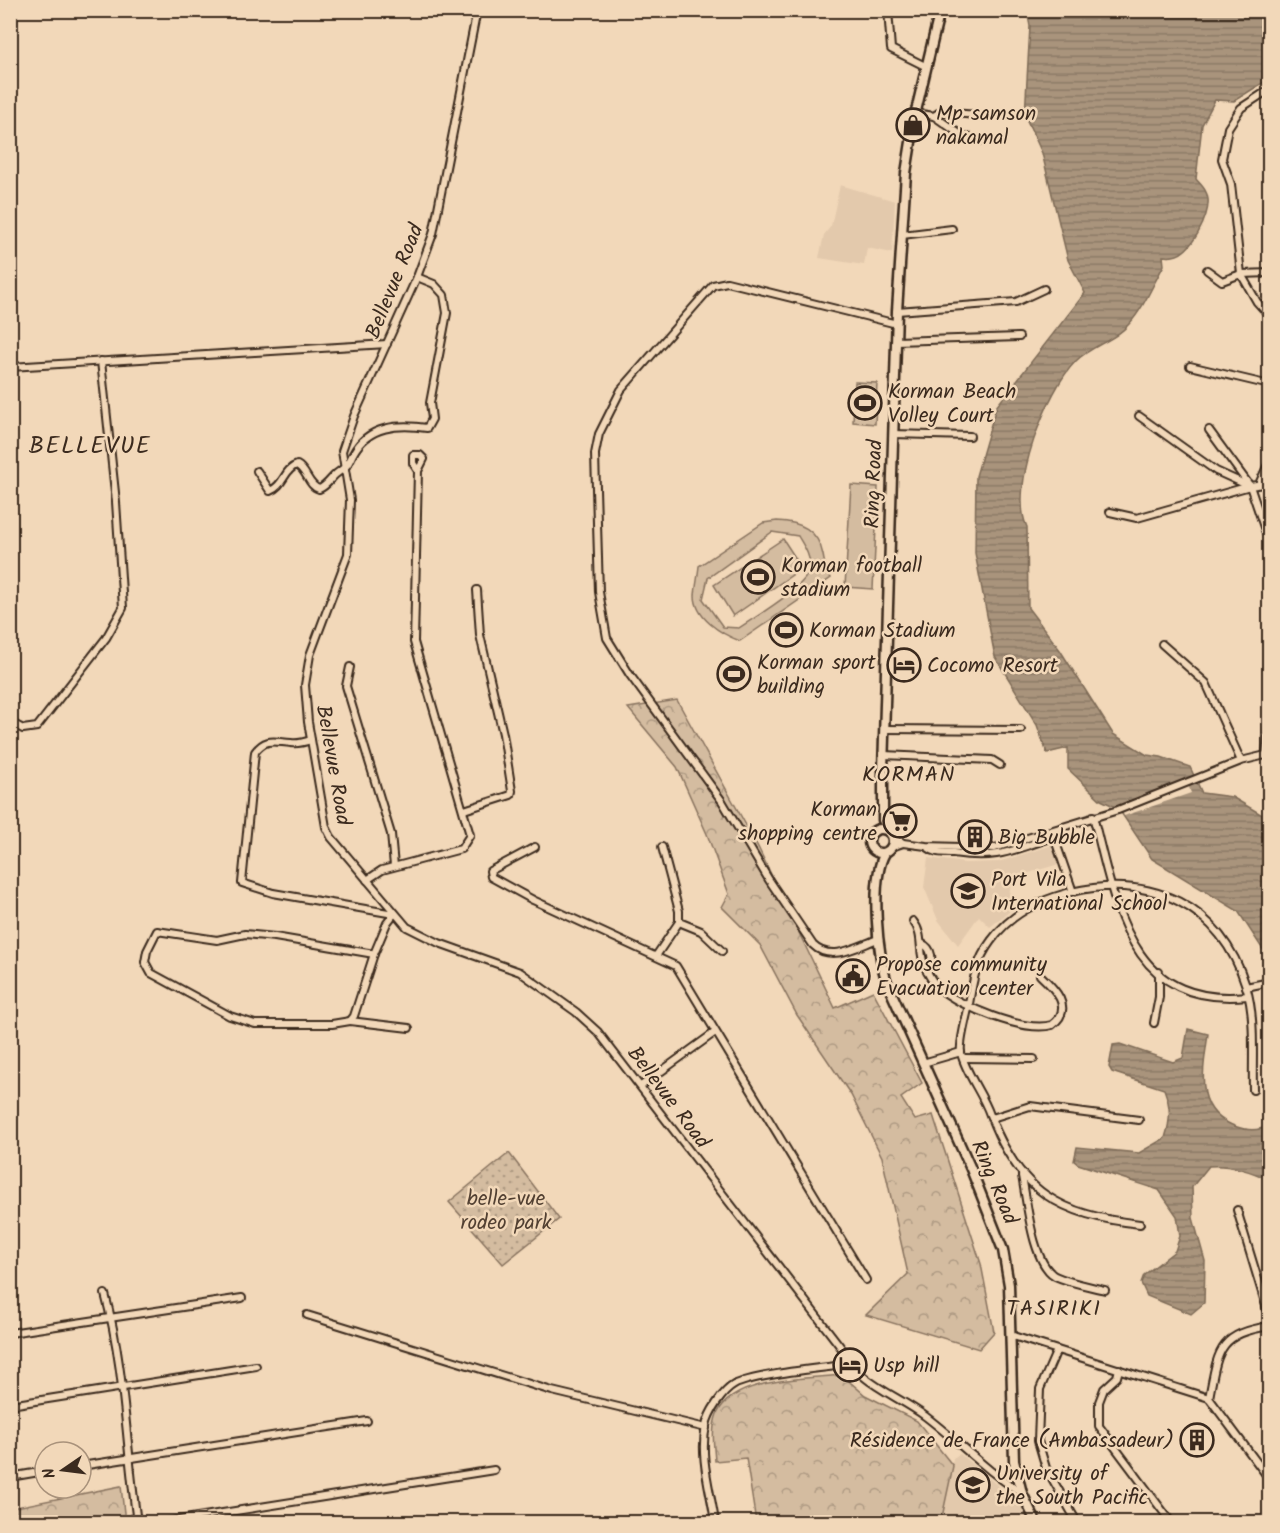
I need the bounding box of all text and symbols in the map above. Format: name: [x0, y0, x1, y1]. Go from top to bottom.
place label: Mp samson nakamal: [936, 98, 1036, 155]
shop icon: Mp samson nakamal: [895, 107, 931, 143]
street label: Bellevue Road: [357, 219, 434, 344]
place label: Korman Beach Volley Court: [888, 376, 1016, 433]
sports icon: Korman Beach Volley Court: [847, 385, 883, 421]
district label: BELLEVUE: [29, 427, 151, 466]
street label: Ring Road: [856, 439, 893, 529]
place label: Korman football stadium: [781, 550, 922, 607]
sports icon: Korman football stadium: [740, 559, 776, 595]
sports icon: Korman Stadium: [768, 612, 804, 648]
place label: Korman Stadium: [809, 615, 955, 648]
place label: Korman sport building: [757, 647, 877, 704]
hotel icon: Cocomo Resort: [886, 647, 922, 683]
place label: Cocomo Resort: [927, 650, 1059, 683]
sports icon: Korman sport building: [716, 656, 752, 692]
street label: Bellevue Road: [306, 703, 359, 828]
district label: KORMAN: [862, 758, 956, 793]
place label: Korman shopping centre: [738, 794, 878, 851]
supermarket icon: Korman shopping centre: [882, 803, 918, 839]
building icon: Big Bubble: [957, 819, 993, 855]
place label: Big Bubble: [998, 822, 1095, 855]
place label: Port Vila International School: [991, 864, 1167, 921]
school or university icon: Port Vila International School: [950, 873, 986, 909]
place label: Propose community Evacuation center: [876, 949, 1047, 1006]
public building icon: Propose community Evacuation center: [835, 958, 871, 994]
street label: Bellevue Road: [618, 1039, 718, 1157]
street label: Ring Road: [961, 1135, 1026, 1230]
park label: belle-vue rodeo park: [460, 1183, 552, 1240]
district label: TASIRIKI: [1006, 1292, 1102, 1327]
hotel icon: Usp hill: [832, 1347, 868, 1383]
place label: Usp hill: [873, 1350, 940, 1383]
building icon: Résidence de France (Ambassadeur): [1179, 1422, 1215, 1458]
place label: Résidence de France (Ambassadeur): [850, 1425, 1174, 1458]
north arrow: [33, 1440, 93, 1500]
place label: University of the South Pacific: [996, 1458, 1148, 1515]
text: N: [37, 1465, 63, 1481]
school or university icon: University of the South Pacific: [955, 1467, 991, 1503]

